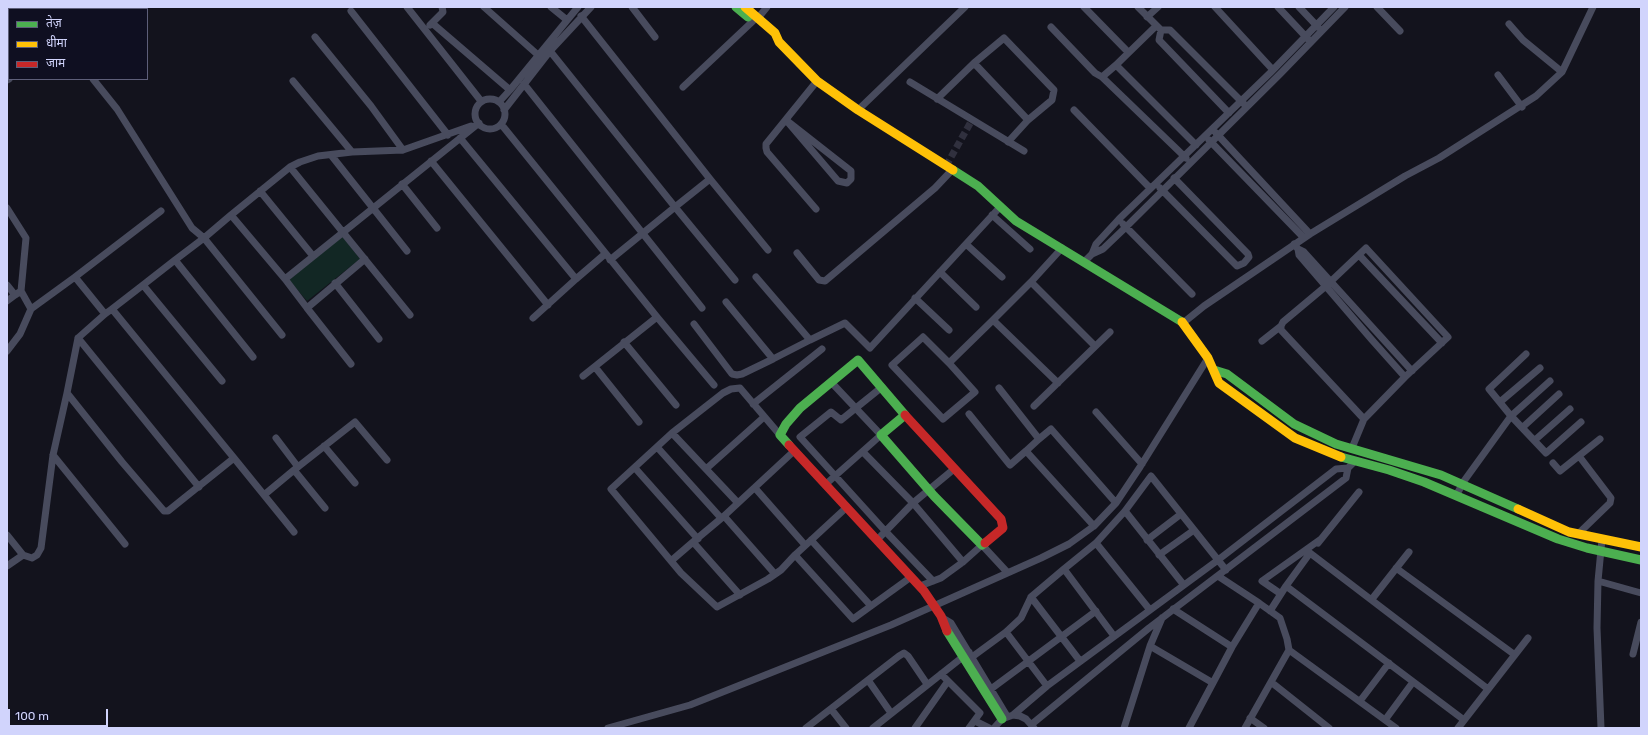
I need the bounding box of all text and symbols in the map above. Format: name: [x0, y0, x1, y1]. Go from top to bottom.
legend: [8, 8, 148, 80]
text: तेज़: [46, 16, 62, 30]
text: धीमा: [46, 36, 67, 50]
text: जाम: [46, 56, 65, 70]
scale bar: [10, 701, 110, 727]
text: 100 m: [15, 709, 49, 723]

